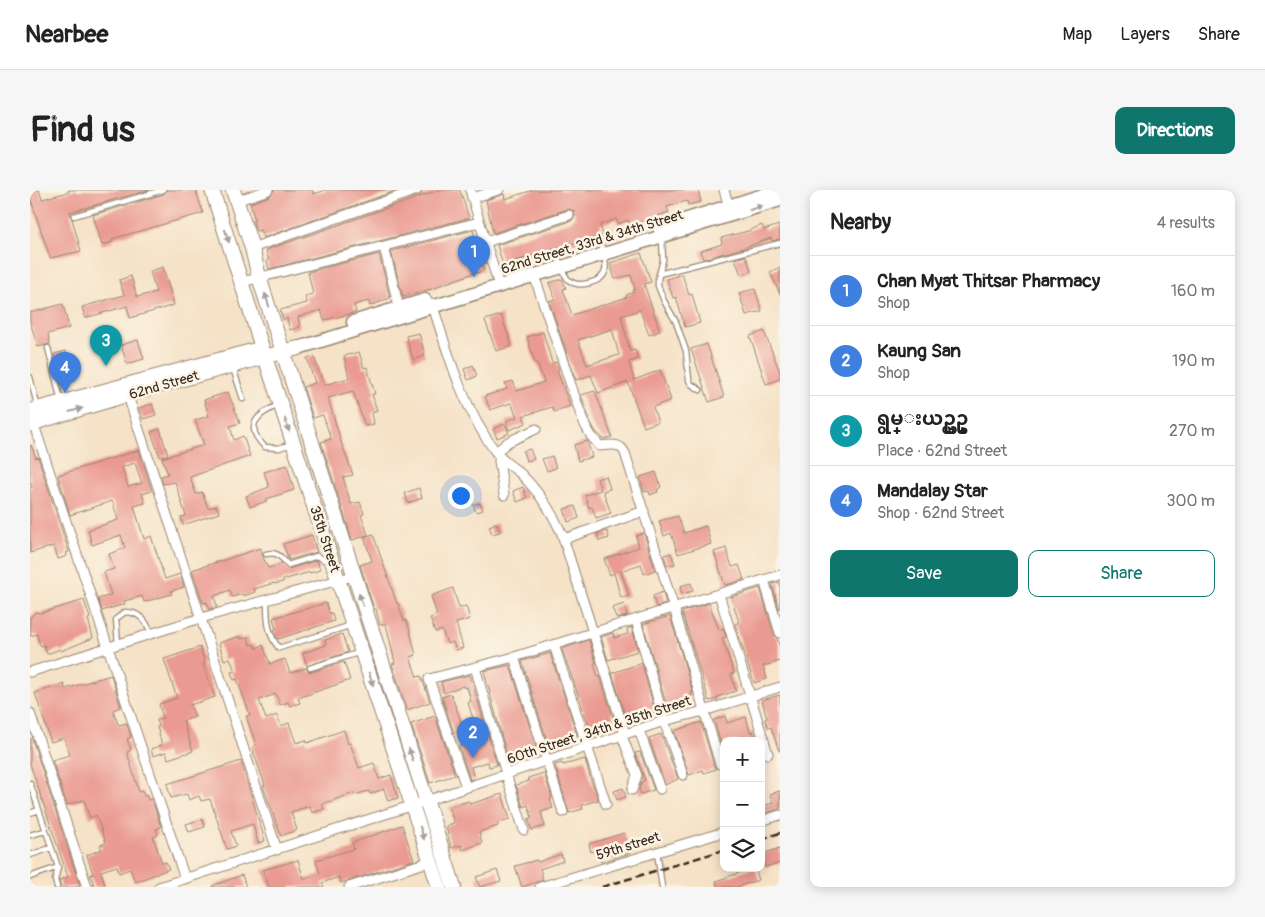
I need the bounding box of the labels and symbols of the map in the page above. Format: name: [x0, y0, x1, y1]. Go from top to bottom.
one-way arrow: [748, 203, 763, 211]
street label: 62nd Street, 33rd & 34th Street: [499, 206, 685, 278]
one-way arrow: [224, 229, 232, 244]
pin: 1: [458, 236, 490, 277]
one-way arrow: [262, 293, 270, 308]
pin: 3: [90, 325, 122, 366]
pin: 4: [49, 352, 81, 393]
street label: 62nd Street: [127, 367, 201, 403]
one-way arrow: [69, 405, 84, 413]
one-way arrow: [284, 417, 292, 432]
your location: [448, 483, 474, 509]
street label: 35th Street: [306, 504, 344, 575]
one-way arrow: [357, 593, 364, 608]
one-way arrow: [368, 671, 375, 686]
street label: 60th Street , 34th & 35th Street: [505, 692, 693, 768]
pin: 2: [457, 717, 489, 758]
one-way arrow: [407, 747, 415, 762]
one-way arrow: [418, 826, 426, 841]
street label: 59th street: [594, 828, 662, 864]

